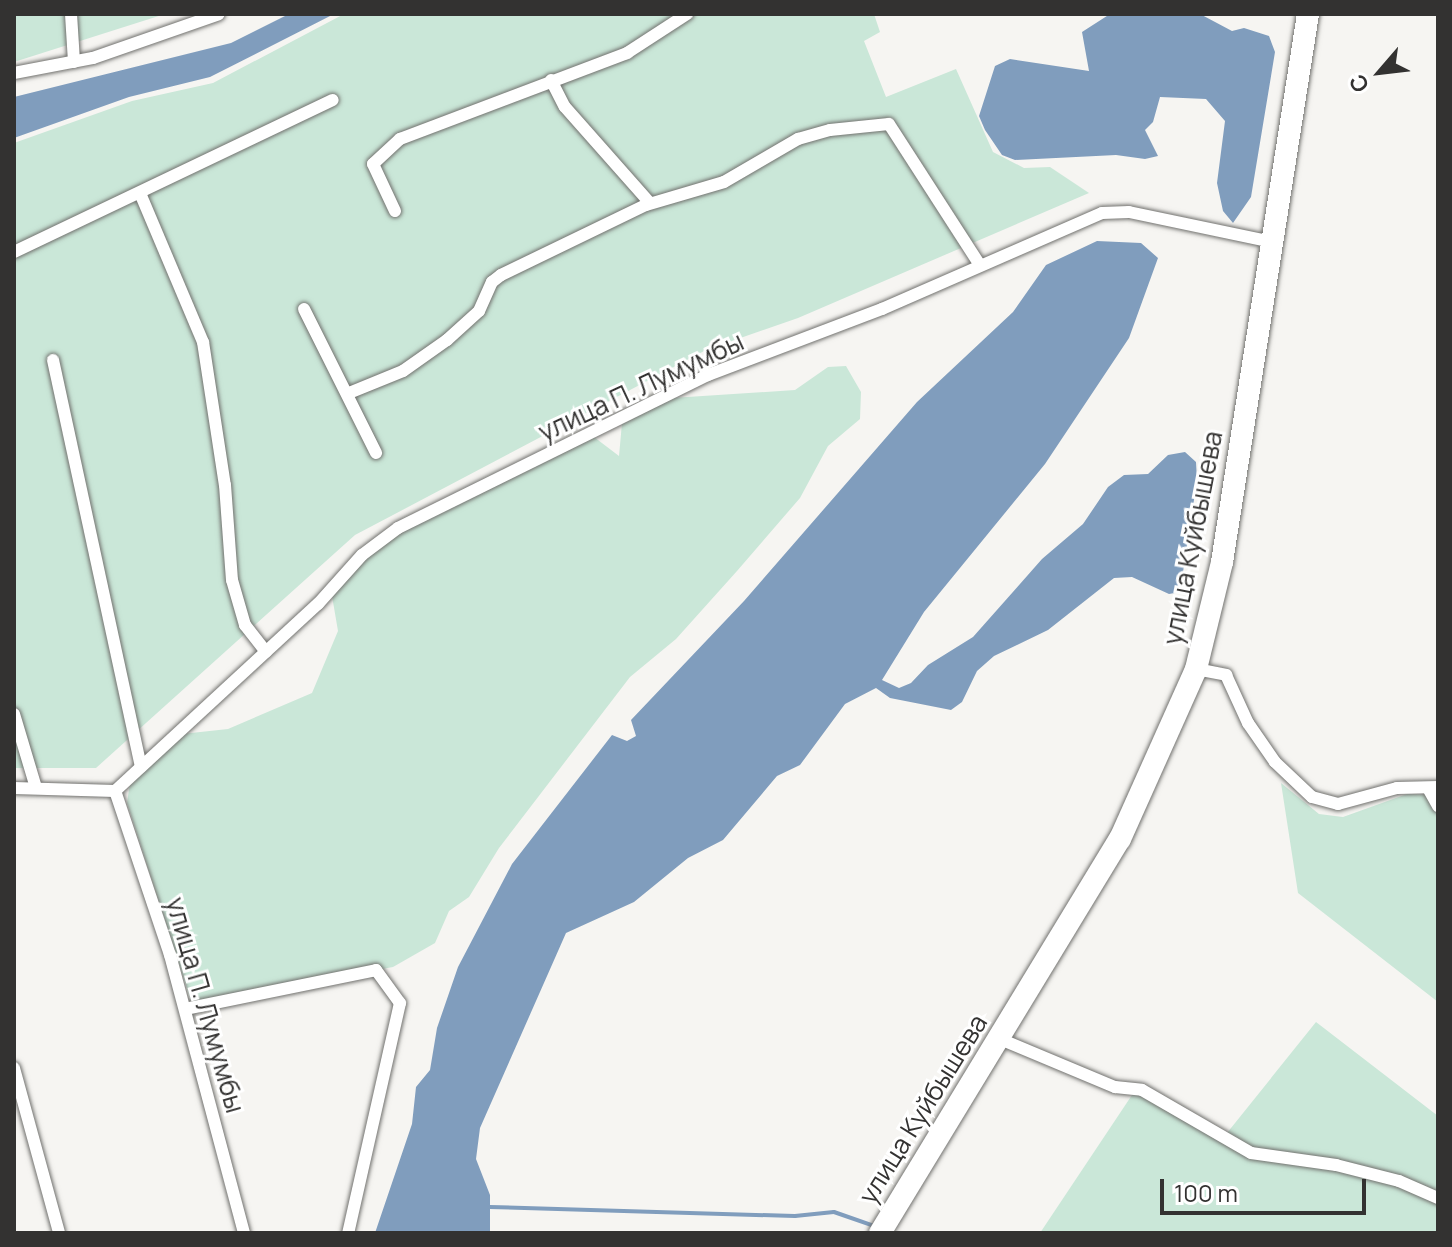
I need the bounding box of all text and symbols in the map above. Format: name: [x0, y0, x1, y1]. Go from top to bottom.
north arrow: [1340, 32, 1420, 112]
text: С: [1342, 69, 1376, 97]
street label: улица П. Лумумбы: [534, 326, 748, 448]
street label: улица Куйбышева: [1157, 428, 1229, 648]
street label: улица П. Лумумбы: [159, 894, 251, 1116]
street label: улица Куйбышева: [852, 1009, 994, 1209]
scale bar: [1164, 1163, 1370, 1213]
text: 100 m: [1174, 1176, 1238, 1209]

